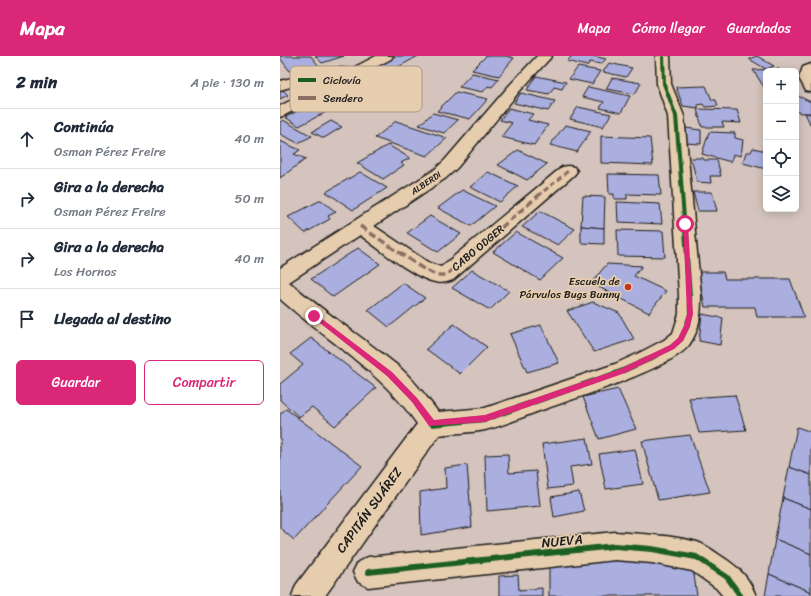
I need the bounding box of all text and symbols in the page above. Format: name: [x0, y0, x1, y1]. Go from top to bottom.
text: Mapa: [20, 12, 65, 45]
text: Mapa: [577, 16, 610, 41]
text: Cómo llegar: [632, 16, 705, 41]
text: Guardados: [727, 16, 791, 41]
legend: [290, 66, 422, 112]
text: 2 min: [16, 67, 57, 97]
map controls: [763, 68, 799, 212]
button: +: [763, 68, 799, 104]
text: A pie · 130 m: [190, 71, 264, 94]
text: Ciclovía: [323, 71, 361, 90]
text: Sendero: [323, 89, 363, 108]
button: −: [763, 104, 799, 140]
text: Continúa: [54, 114, 113, 140]
text: 40 m: [234, 127, 264, 150]
icon: ahead: [16, 128, 38, 150]
text: Osman Pérez Freire: [54, 140, 166, 163]
button: locate: [763, 140, 799, 176]
street label: ALBERDI: [406, 167, 445, 200]
text: Gira a la derecha: [54, 174, 164, 200]
button: layers: [763, 176, 799, 212]
text: 50 m: [234, 187, 264, 210]
icon: right: [16, 188, 38, 210]
text: Osman Pérez Freire: [54, 200, 166, 223]
route start: [676, 215, 694, 233]
street label: CABO ODGER: [447, 220, 509, 276]
text: Gira a la derecha: [54, 234, 164, 260]
text: 40 m: [234, 247, 264, 270]
icon: right: [16, 248, 38, 270]
text: Los Hornos: [54, 260, 117, 283]
place label: Escuela de Párvulos Bugs Bunny: [519, 272, 620, 304]
marker: Escuela de Párvulos Bugs Bunny: [623, 282, 633, 292]
text: Llegada al destino: [54, 306, 171, 332]
route end: [305, 307, 323, 325]
icon: arrive: [16, 308, 38, 330]
button: Guardar: [16, 360, 136, 405]
button: Compartir: [144, 360, 264, 405]
street label: CAPITÁN SUÁREZ: [330, 462, 408, 558]
street label: NUEVA: [540, 527, 584, 555]

